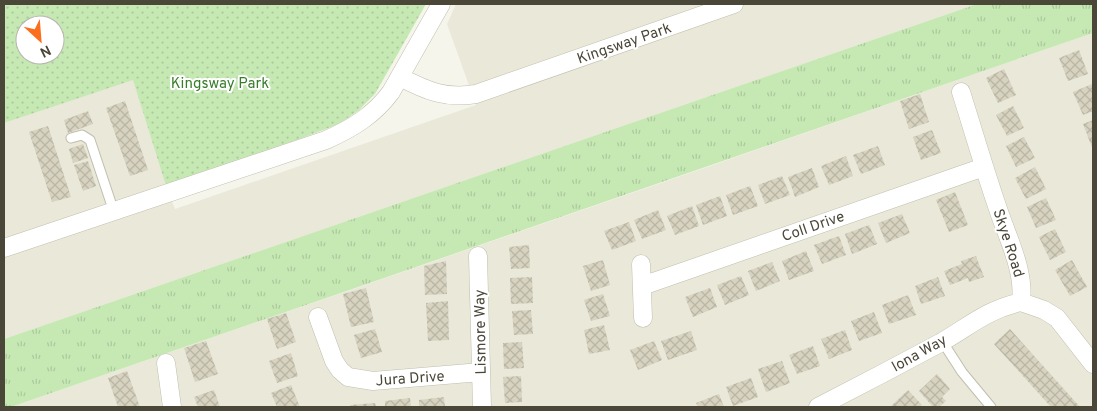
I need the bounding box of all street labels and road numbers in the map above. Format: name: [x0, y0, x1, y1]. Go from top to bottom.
street label: Kingsway Park: [575, 19, 674, 69]
street label: Skye Road: [988, 207, 1028, 280]
street label: Coll Drive: [780, 208, 847, 247]
street label: Lismore Way: [471, 289, 492, 375]
street label: Iona Way: [889, 331, 951, 377]
street label: Jura Drive: [375, 368, 445, 391]

